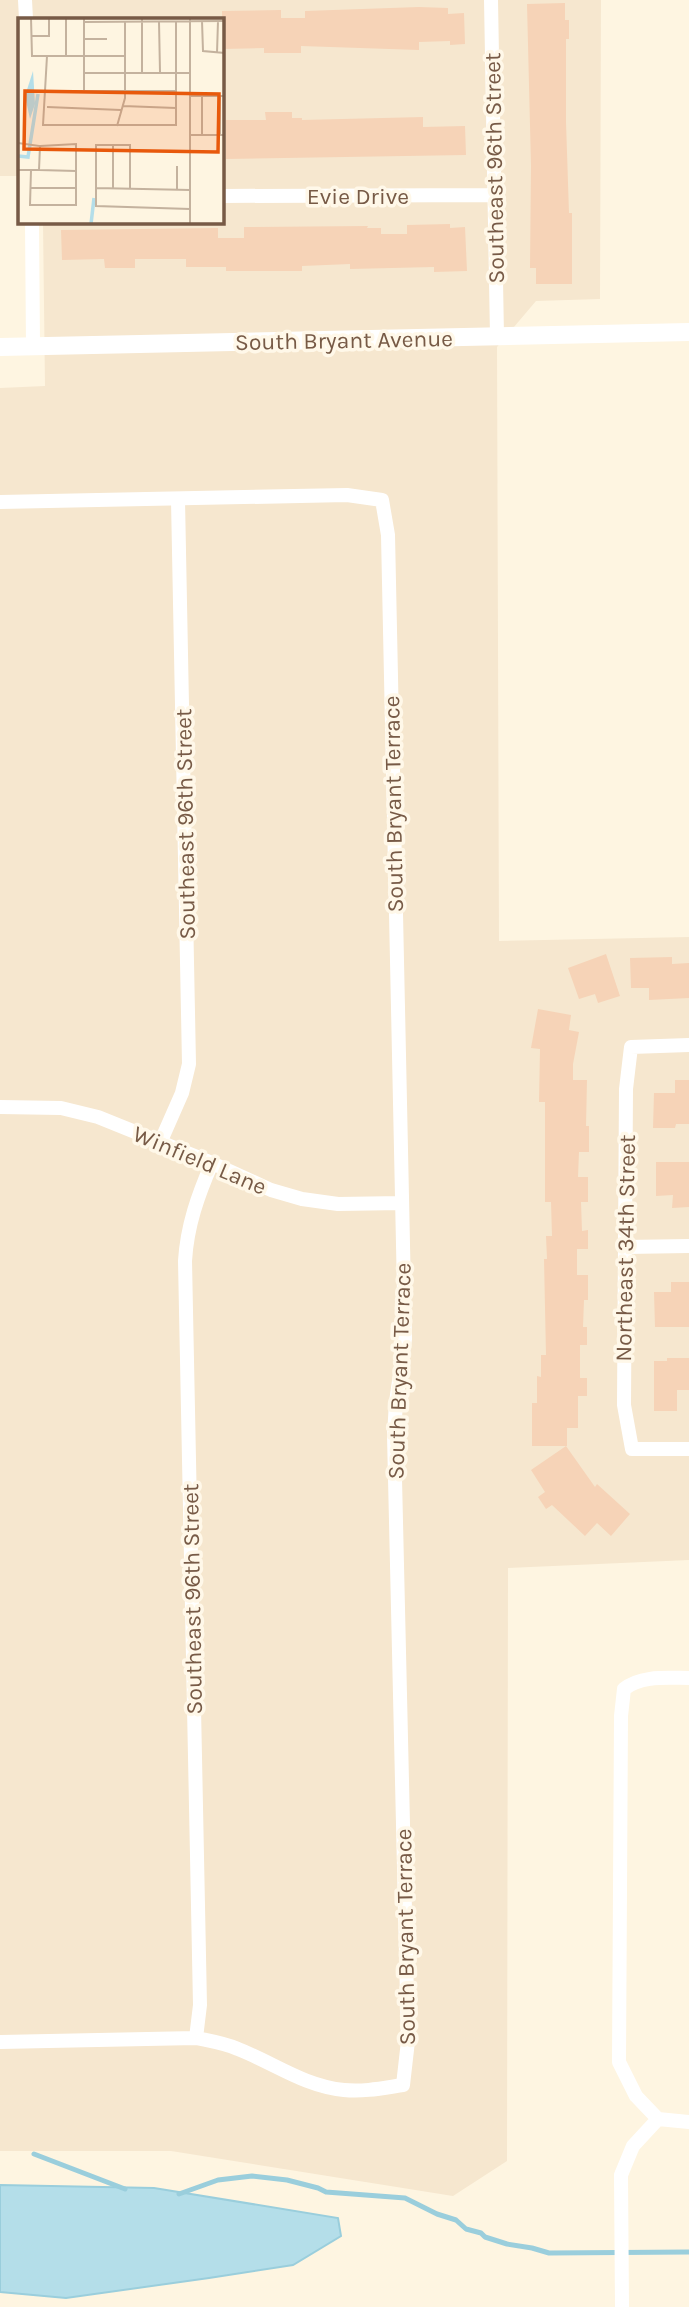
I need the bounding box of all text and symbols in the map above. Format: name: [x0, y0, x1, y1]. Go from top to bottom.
inset map: [18, 18, 224, 224]
street label: Southeast 96th Street: [479, 52, 510, 284]
street label: Evie Drive: [307, 183, 409, 210]
street label: South Bryant Avenue: [235, 325, 453, 356]
street label: South Bryant Terrace: [378, 695, 409, 913]
street label: Southeast 96th Street: [170, 708, 201, 940]
street label: Winfield Lane: [129, 1120, 271, 1201]
street label: Northeast 34th Street: [610, 1134, 641, 1362]
street label: South Bryant Terrace: [382, 1262, 417, 1480]
street label: Southeast 96th Street: [177, 1483, 208, 1715]
street label: South Bryant Terrace: [390, 1828, 421, 2046]

